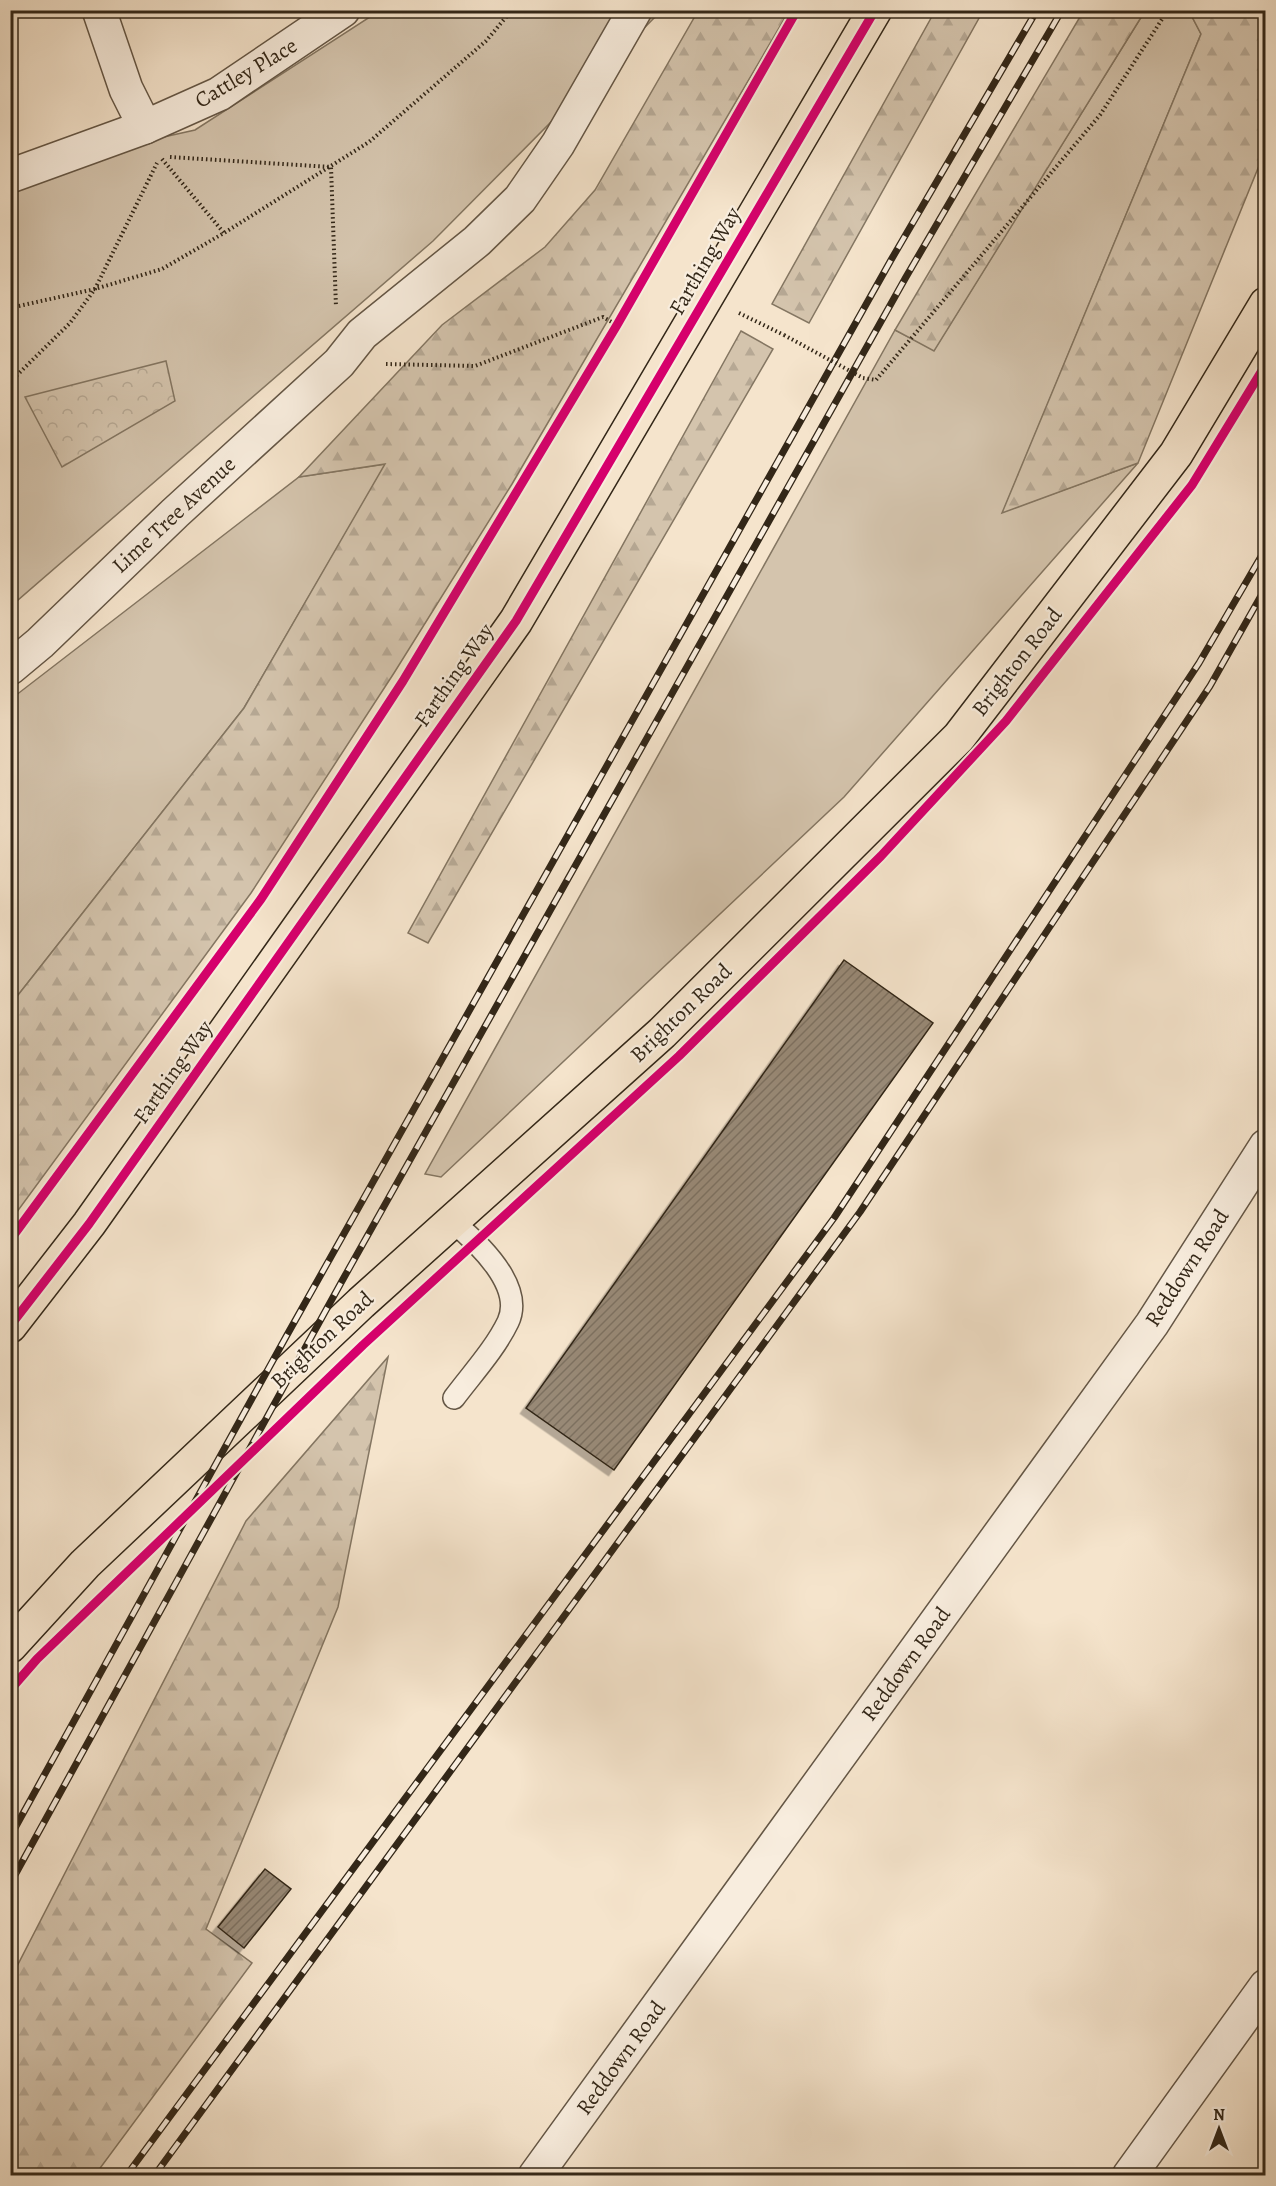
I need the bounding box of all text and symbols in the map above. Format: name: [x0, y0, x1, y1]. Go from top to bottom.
street label: Cattley Place: [189, 31, 303, 115]
street label: Farthing Way: [662, 201, 748, 320]
street label: Lime Tree Avenue: [106, 450, 242, 580]
street label: Brighton Road: [965, 601, 1069, 723]
street label: Farthing Way: [407, 617, 501, 733]
street label: Brighton Road: [624, 957, 739, 1069]
street label: Farthing Way: [126, 1014, 220, 1130]
street label: Reddown Road: [1138, 1203, 1236, 1333]
street label: Brighton Road: [264, 1284, 380, 1396]
street label: Reddown Road: [854, 1601, 958, 1727]
street label: Reddown Road: [569, 1995, 673, 2121]
north arrow: [1189, 2099, 1249, 2159]
text: N: [1213, 2104, 1225, 2126]

